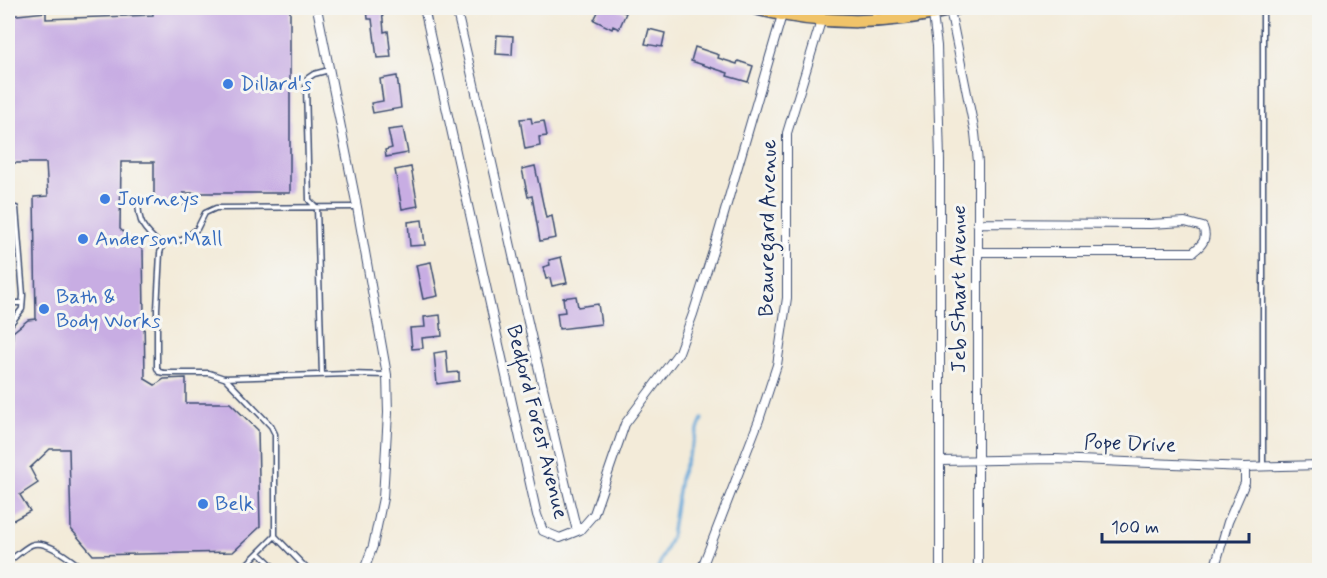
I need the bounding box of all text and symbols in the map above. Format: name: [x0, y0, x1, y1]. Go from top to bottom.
place label: Dillard's: [240, 70, 312, 98]
marker: Dillard's: [221, 77, 235, 91]
street label: Beauregard Avenue: [752, 139, 786, 317]
place label: Journeys: [117, 185, 199, 213]
marker: Journeys: [98, 192, 112, 206]
street label: Jeb Stuart Avenue: [945, 205, 973, 373]
place label: Anderson Mall: [95, 225, 222, 253]
marker: Anderson Mall: [76, 232, 90, 246]
place label: Bath & Body Works: [56, 283, 161, 335]
marker: Bath & Body Works: [37, 302, 51, 316]
street label: Bedford Forest Avenue: [497, 322, 575, 523]
street label: Pope Drive: [1083, 428, 1177, 460]
place label: Belk: [215, 490, 254, 518]
marker: Belk: [196, 497, 210, 511]
scale bar: [1102, 506, 1249, 544]
text: 100 m: [1111, 516, 1159, 540]

